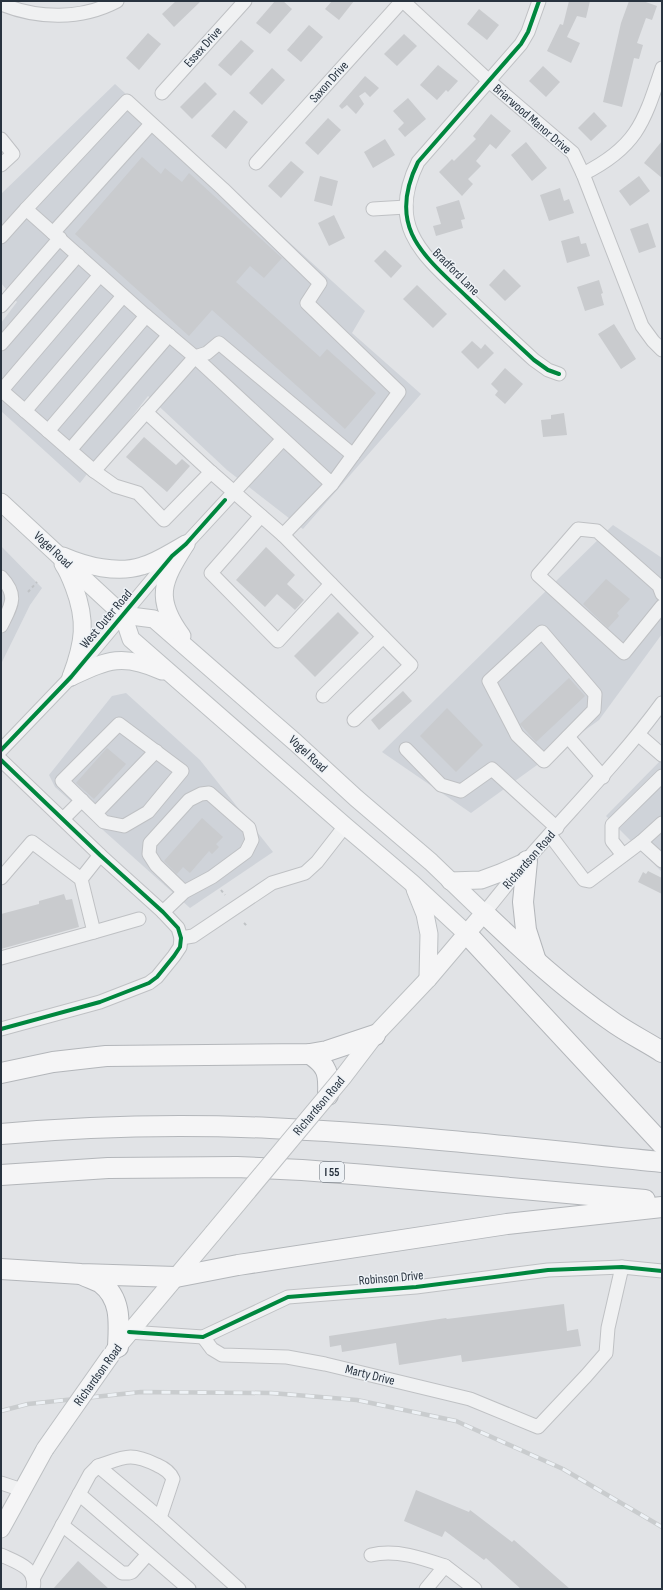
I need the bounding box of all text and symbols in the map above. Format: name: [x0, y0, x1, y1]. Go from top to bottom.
street label: Essex Drive: [181, 23, 225, 71]
street label: Saxon Drive: [306, 58, 352, 106]
street label: Briarwood Manor Drive: [490, 81, 574, 157]
street label: Bradford Lane: [429, 245, 483, 299]
street label: Vogel Road: [30, 528, 76, 572]
street label: West Outer Road: [77, 586, 135, 652]
street label: Vogel Road: [285, 732, 331, 776]
street label: Richardson Road: [499, 827, 559, 893]
street label: Richardson Road: [290, 1073, 348, 1139]
road number: I 55: [320, 1162, 344, 1182]
street label: Robinson Drive: [358, 1267, 424, 1289]
street label: Richardson Road: [70, 1341, 126, 1409]
street label: Marty Drive: [344, 1361, 396, 1389]

